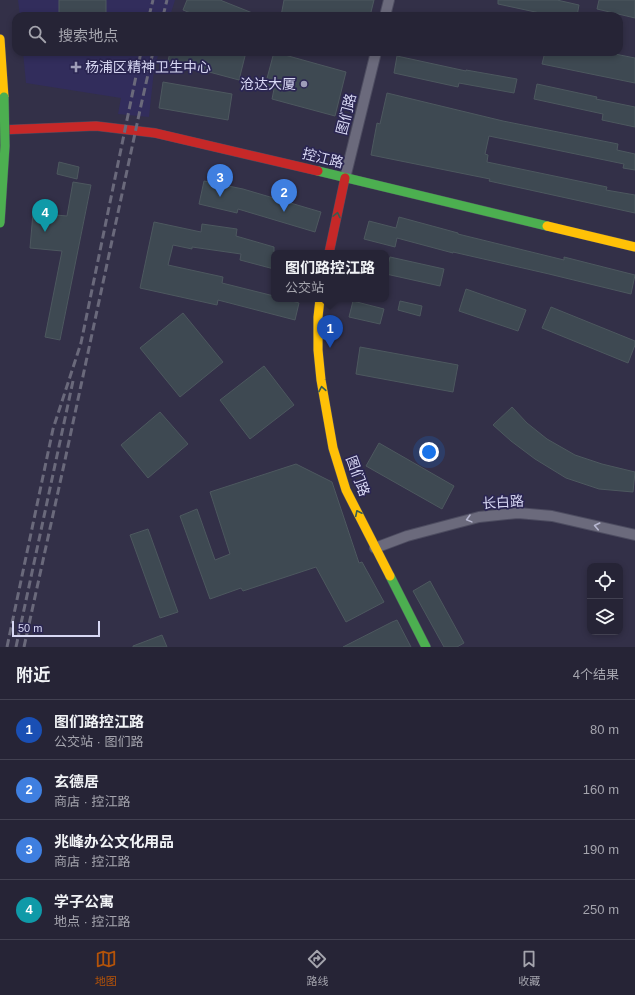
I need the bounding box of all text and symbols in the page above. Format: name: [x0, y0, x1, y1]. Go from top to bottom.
search box: [12, 12, 623, 56]
icon: search: [26, 23, 48, 45]
text: 搜索地点: [58, 27, 118, 44]
place label: 杨浦区精神卫生中心: [85, 59, 211, 75]
marker: 杨浦区精神卫生中心: [70, 61, 82, 73]
place label: 沧达大厦: [240, 76, 296, 92]
marker: 沧达大厦: [299, 79, 309, 89]
street label: 图们路: [333, 92, 359, 136]
street label: 控江路: [301, 145, 345, 171]
pin: 3: [207, 164, 233, 197]
pin: 2: [271, 179, 297, 212]
pin: 4: [32, 199, 58, 232]
one-way arrow: [332, 212, 340, 219]
popup: [271, 250, 389, 302]
text: 图们路控江路: [285, 259, 375, 276]
text: 公交站: [285, 280, 324, 295]
pin: 1: [317, 315, 343, 348]
one-way arrow: [318, 386, 327, 392]
your location: [419, 442, 439, 462]
street label: 图们路: [343, 454, 373, 498]
street label: 长白路: [481, 493, 525, 511]
one-way arrow: [355, 510, 363, 517]
one-way arrow: [466, 515, 472, 523]
one-way arrow: [594, 523, 600, 531]
map controls: [587, 563, 623, 635]
button: locate: [587, 563, 623, 599]
button: layers: [587, 599, 623, 635]
scale bar: [12, 619, 100, 638]
text: 50 m: [18, 622, 42, 634]
text: 附近: [16, 666, 50, 685]
text: 4个结果: [573, 667, 619, 682]
text: 图们路控江路: [54, 713, 144, 730]
text: 1: [25, 722, 33, 737]
text: 80 m: [590, 722, 619, 737]
text: 公交站 · 图们路: [54, 734, 144, 749]
text: 玄德居: [54, 773, 99, 790]
text: 2: [25, 782, 33, 797]
text: 160 m: [583, 782, 619, 797]
text: 商店 · 控江路: [54, 794, 131, 809]
text: 兆峰办公文化用品: [54, 833, 174, 850]
text: 3: [25, 842, 33, 857]
text: 190 m: [583, 842, 619, 857]
text: 商店 · 控江路: [54, 854, 131, 869]
text: 学子公寓: [54, 893, 114, 910]
text: 4: [25, 902, 33, 917]
text: 250 m: [583, 902, 619, 917]
text: 地点 · 控江路: [54, 914, 131, 929]
tab: 地图: [95, 948, 117, 988]
tab: 路线: [306, 948, 328, 988]
tab: 收藏: [518, 948, 540, 988]

